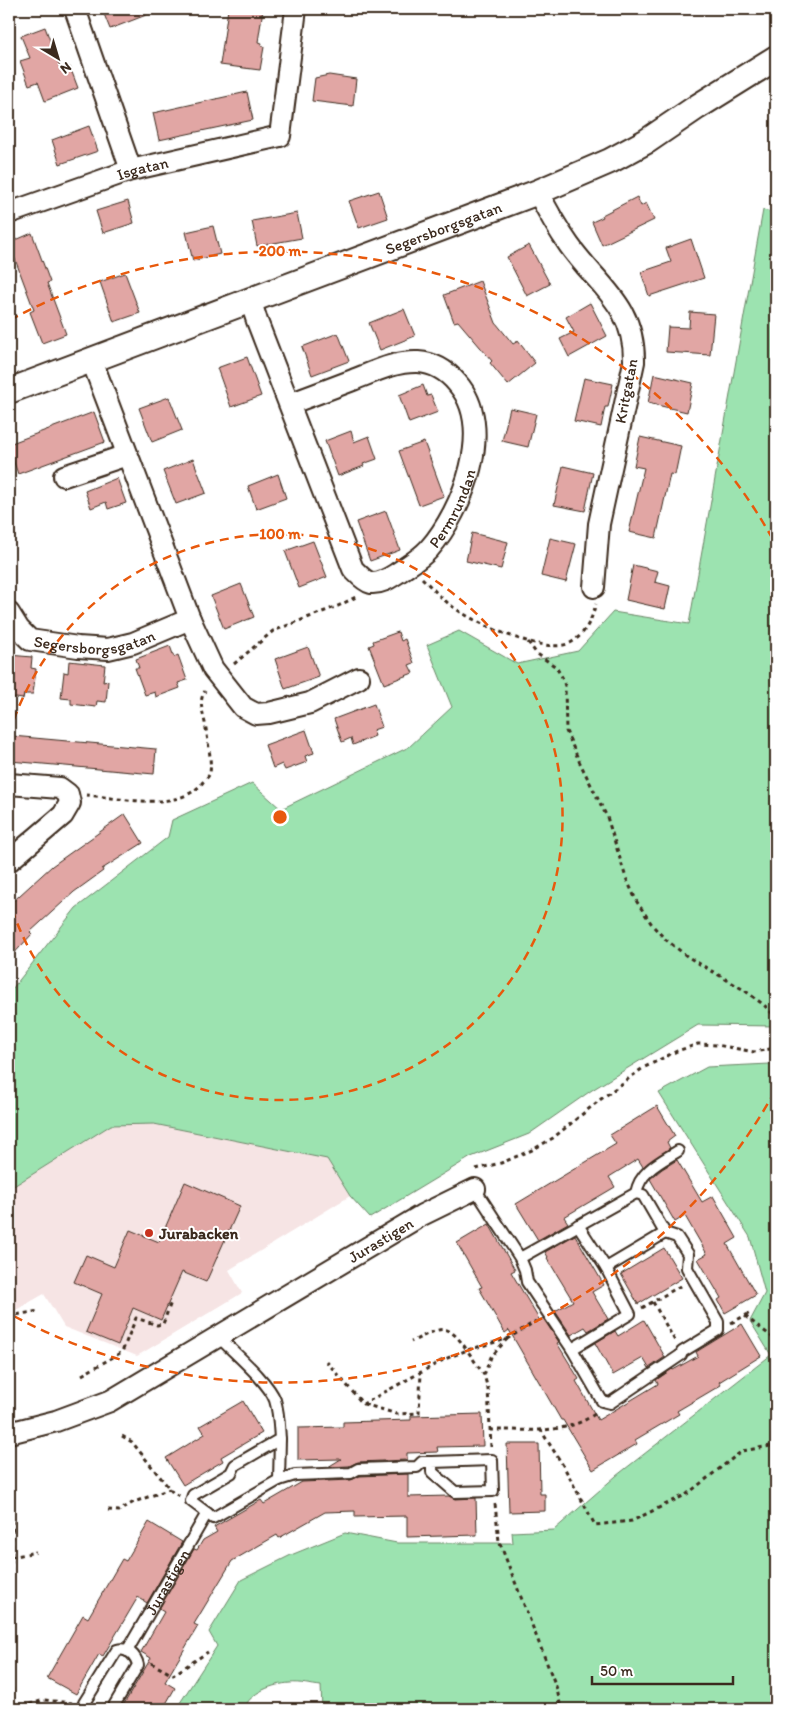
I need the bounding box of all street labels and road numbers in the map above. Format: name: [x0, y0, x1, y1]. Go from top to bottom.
street label: Isgatan: [114, 152, 170, 184]
street label: Segersborgsgatan: [382, 197, 504, 258]
street label: Kritgatan: [610, 357, 642, 425]
street label: Permrundan: [424, 467, 479, 551]
street label: Segersborgsgatan: [33, 625, 158, 659]
street label: Jurastigen: [345, 1213, 417, 1266]
street label: Jurastigen: [141, 1545, 194, 1618]

